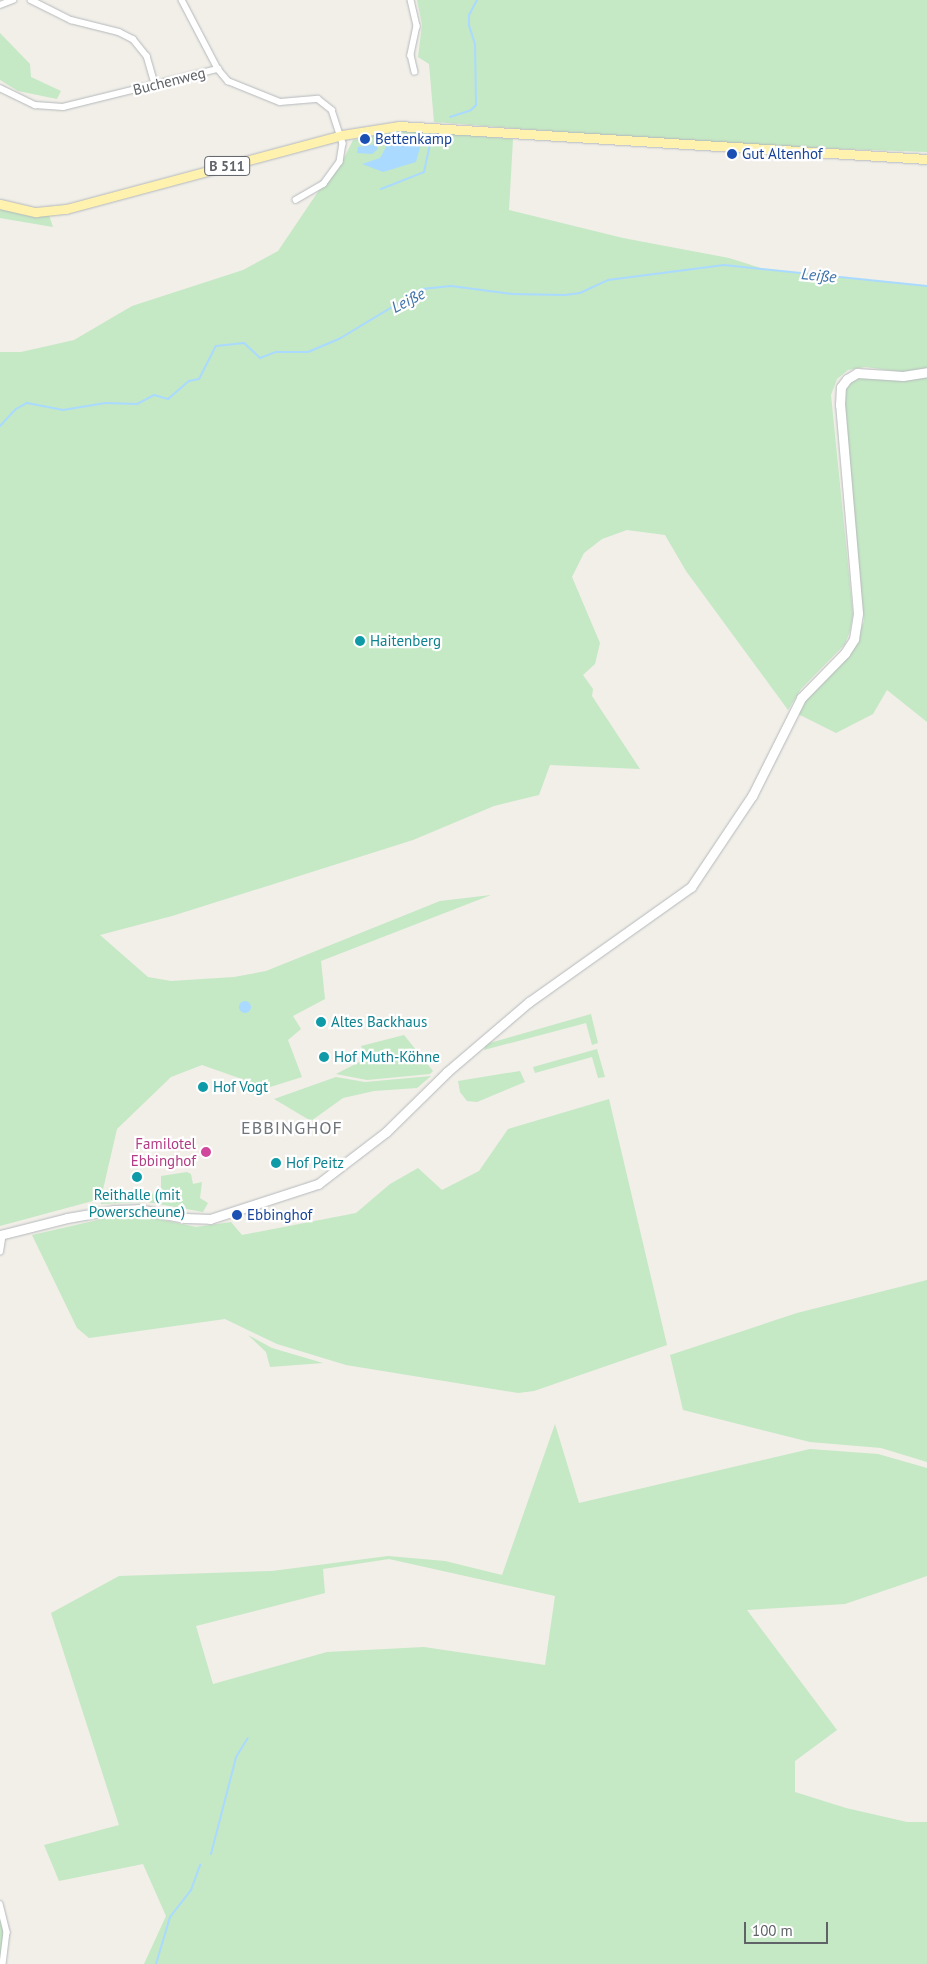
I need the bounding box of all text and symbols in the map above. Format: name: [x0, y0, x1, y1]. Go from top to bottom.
street label: Buchenweg: [131, 63, 207, 99]
place label: Bettenkamp: [375, 130, 452, 148]
marker: Bettenkamp: [359, 133, 371, 145]
place label: Gut Altenhof: [742, 145, 823, 163]
marker: Gut Altenhof: [726, 148, 738, 160]
road number: B 511: [203, 154, 251, 178]
water label: Leiße: [800, 264, 838, 286]
water label: Leiße: [388, 283, 428, 317]
place label: Haitenberg: [370, 632, 441, 650]
marker: Haitenberg: [354, 635, 366, 647]
place label: Altes Backhaus: [331, 1013, 427, 1031]
marker: Altes Backhaus: [315, 1016, 327, 1028]
place label: Hof Muth-Köhne: [334, 1048, 440, 1066]
marker: Hof Muth-Köhne: [318, 1051, 330, 1063]
place label: Hof Vogt: [213, 1078, 269, 1096]
marker: Hof Vogt: [197, 1081, 209, 1093]
district label: EBBINGHOF: [240, 1117, 344, 1139]
place label: Familotel Ebbinghof: [131, 1134, 196, 1169]
marker: Familotel Ebbinghof: [200, 1146, 212, 1158]
place label: Hof Peitz: [286, 1154, 344, 1172]
marker: Hof Peitz: [270, 1157, 282, 1169]
marker: Reithalle (mit Powerscheune): [131, 1171, 143, 1183]
place label: Reithalle (mit Powerscheune): [89, 1185, 185, 1220]
place label: Ebbinghof: [247, 1206, 312, 1224]
marker: Ebbinghof: [231, 1209, 243, 1221]
scale bar: [747, 1912, 831, 1944]
text: 100 m: [752, 1921, 793, 1940]

